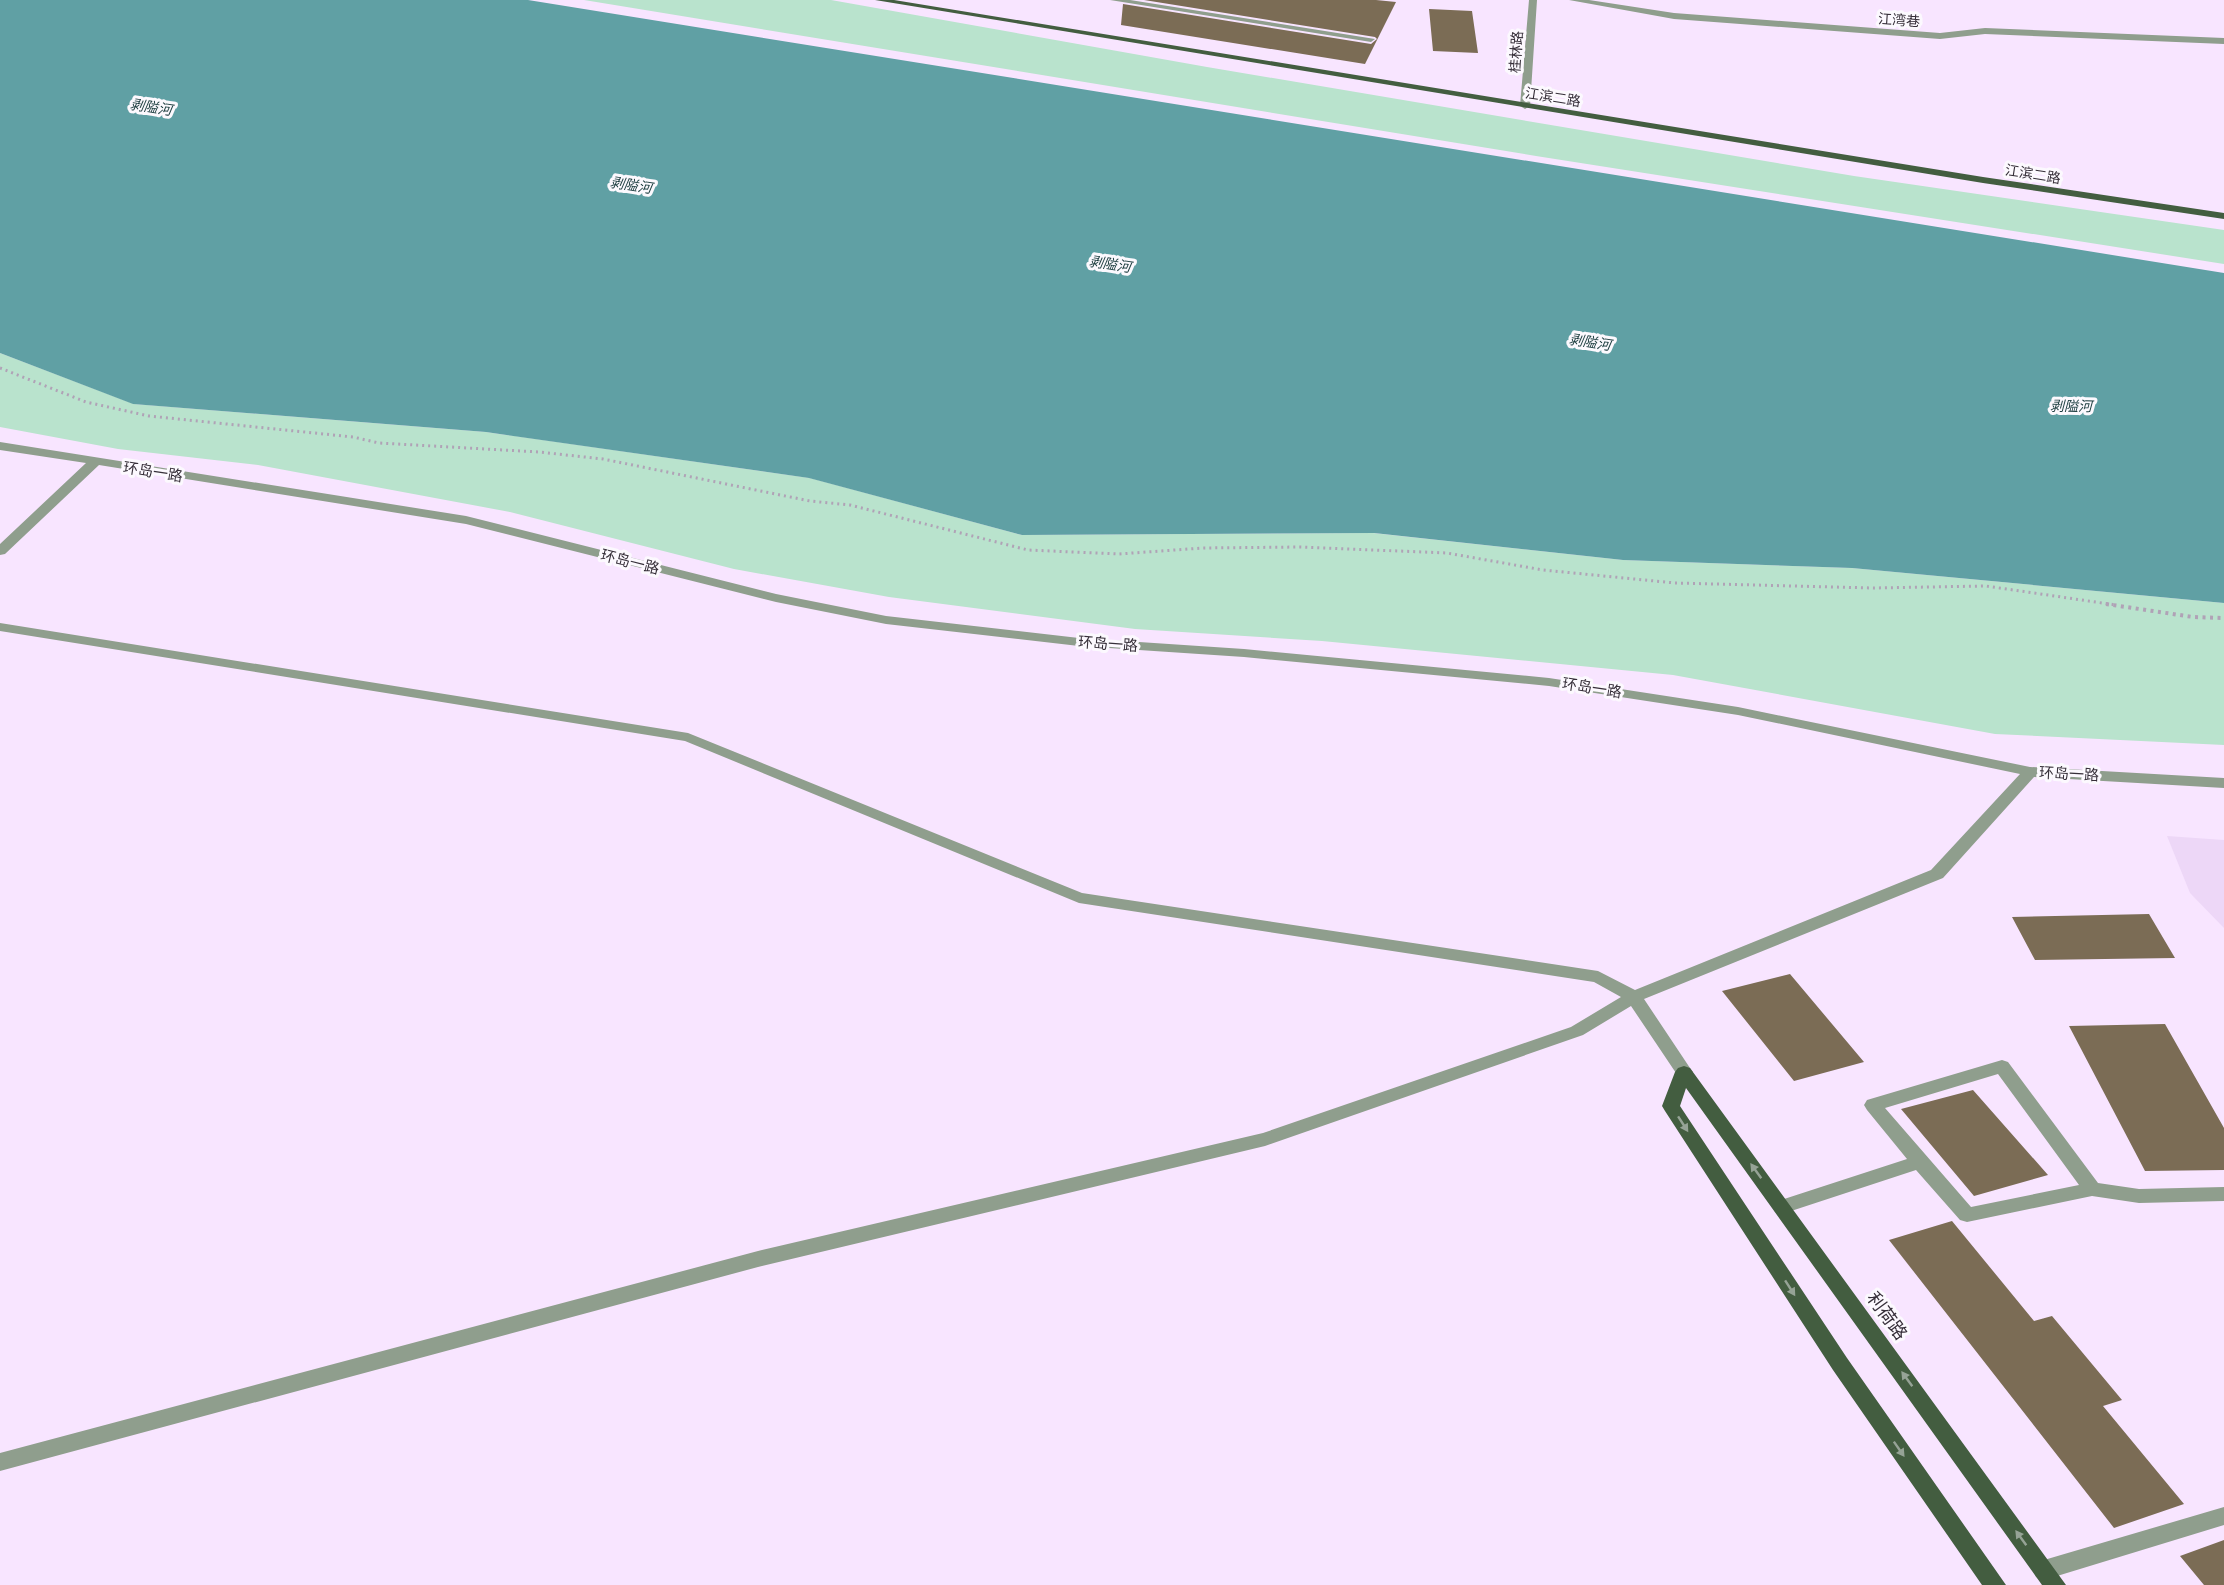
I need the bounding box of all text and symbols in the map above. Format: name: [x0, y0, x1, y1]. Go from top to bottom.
street label: 江湾巷: [1877, 11, 1921, 29]
street label: 桂林路: [1507, 30, 1525, 74]
street label: 江滨二路: [1524, 85, 1582, 109]
water label: 剥隘河: [129, 96, 176, 119]
street label: 江滨二路: [2004, 162, 2062, 186]
water label: 剥隘河: [609, 174, 656, 197]
water label: 剥隘河: [1088, 253, 1135, 276]
water label: 剥隘河: [1568, 331, 1615, 354]
water label: 剥隘河: [2050, 398, 2095, 414]
street label: 环岛一路: [122, 458, 184, 485]
street label: 环岛一路: [599, 546, 661, 577]
street label: 环岛一路: [1078, 633, 1139, 654]
street label: 环岛一路: [1561, 674, 1623, 701]
street label: 环岛一路: [2039, 763, 2099, 784]
one-way arrow: [1677, 1116, 1689, 1132]
one-way arrow: [1750, 1163, 1762, 1179]
one-way arrow: [1784, 1279, 1796, 1295]
street label: 利荷路: [1863, 1288, 1912, 1344]
one-way arrow: [1901, 1372, 1913, 1388]
one-way arrow: [1893, 1440, 1905, 1456]
one-way arrow: [2015, 1530, 2027, 1546]

